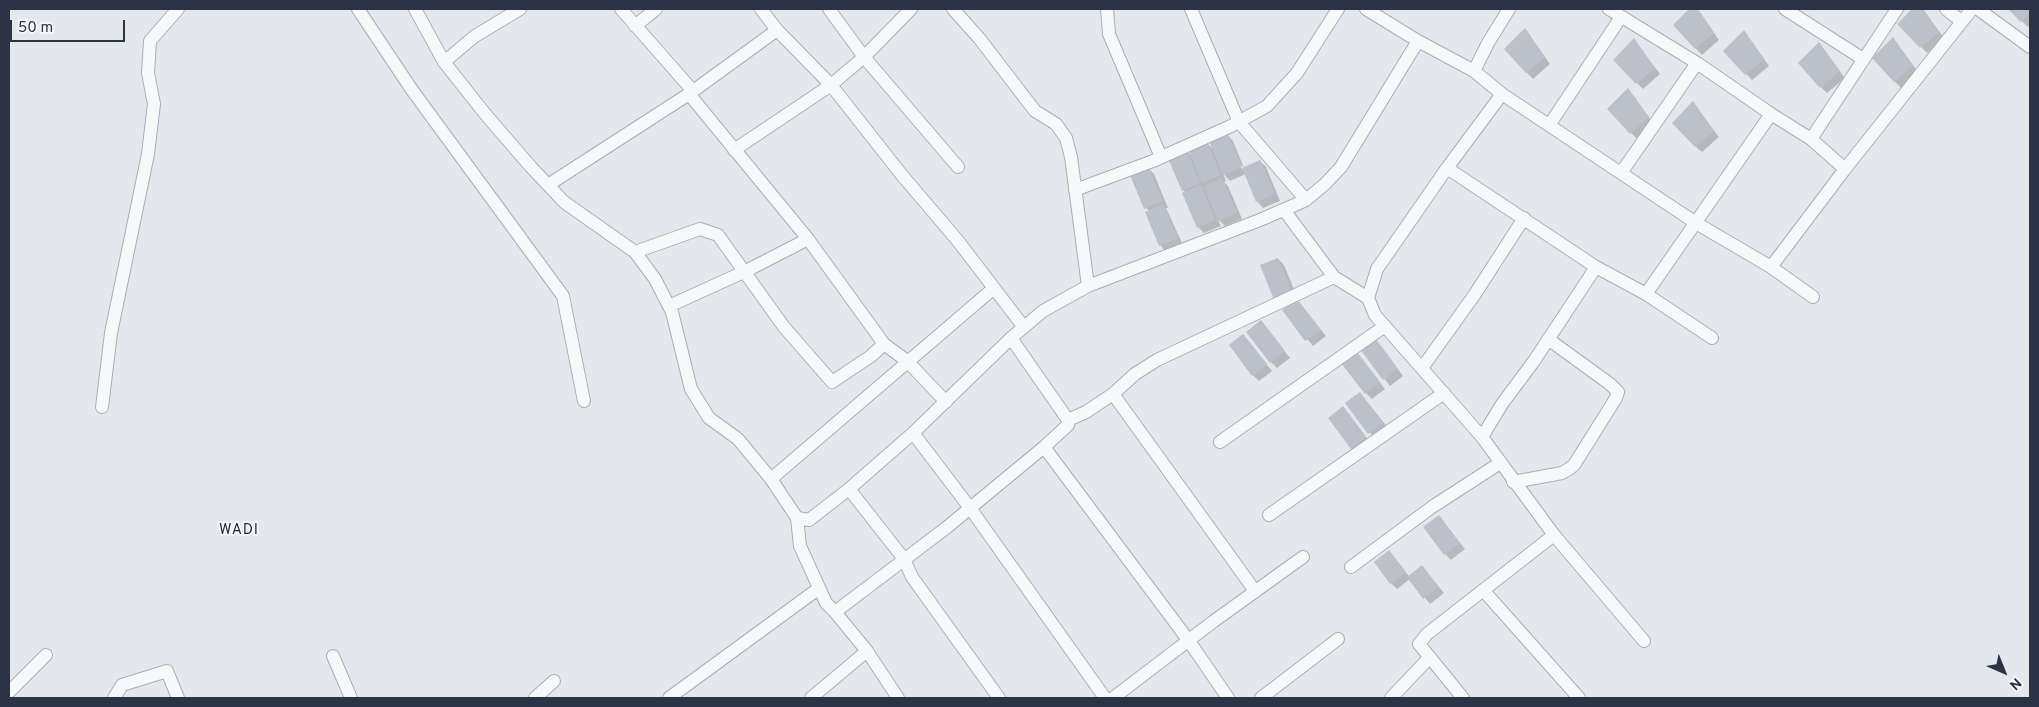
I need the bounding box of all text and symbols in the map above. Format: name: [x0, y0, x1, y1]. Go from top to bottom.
scale bar: [12, 10, 128, 42]
text: 50 m: [18, 19, 53, 38]
district label: WADI: [218, 522, 260, 540]
north arrow: [1979, 647, 2029, 697]
text: N: [2005, 674, 2024, 693]

